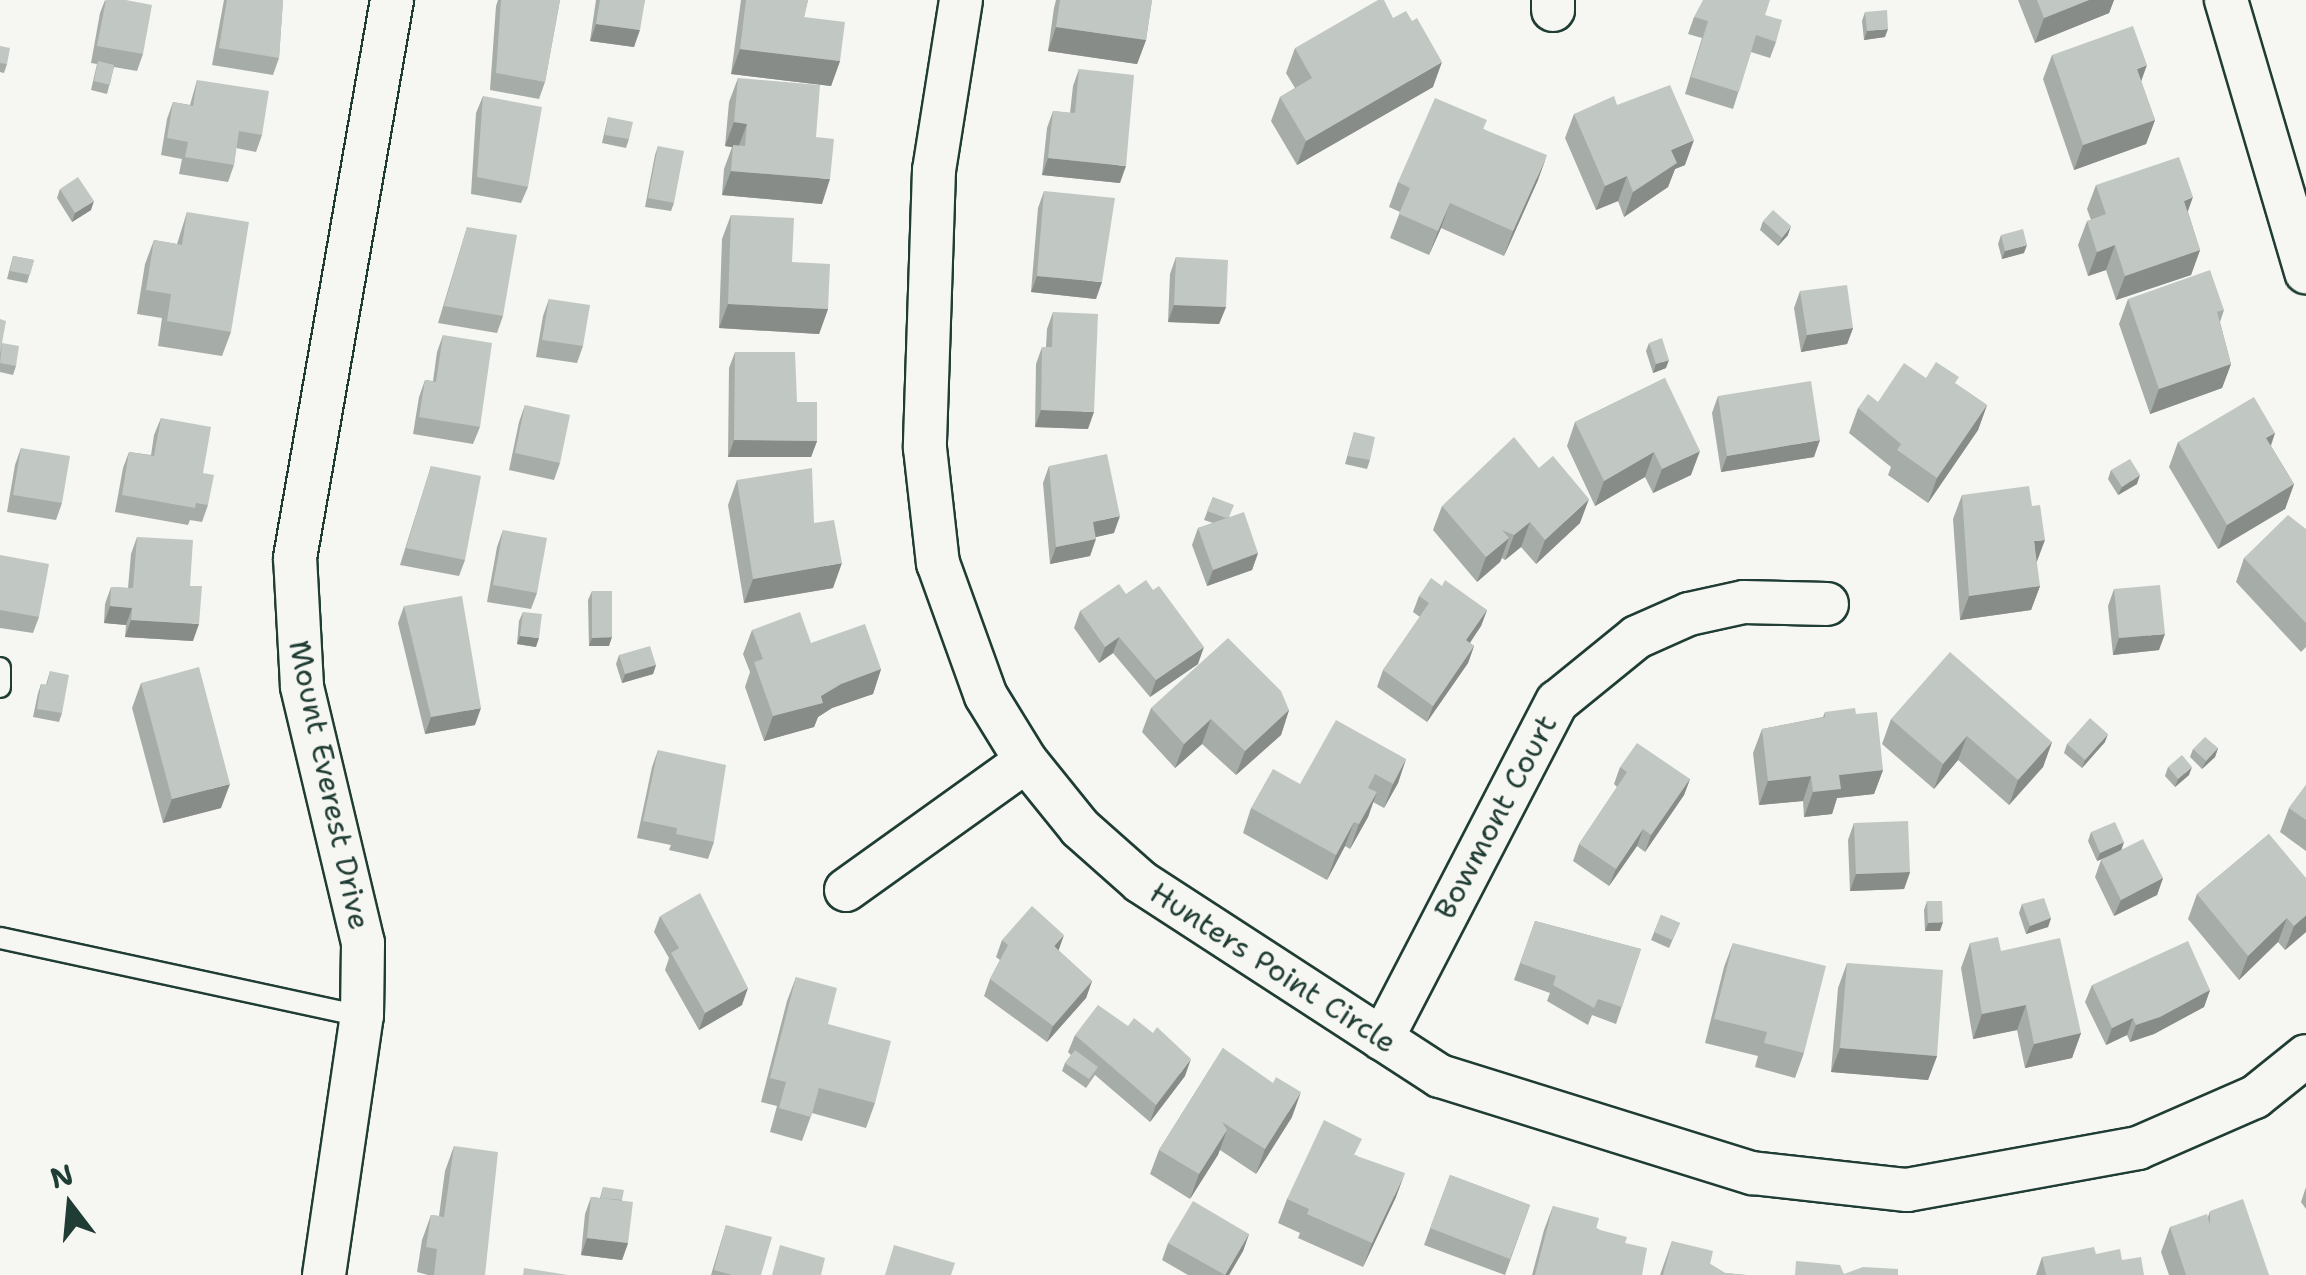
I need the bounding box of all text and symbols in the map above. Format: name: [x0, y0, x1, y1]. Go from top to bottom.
street label: Mount Everest Drive: [281, 637, 377, 933]
street label: Bowmont Court: [1427, 709, 1565, 925]
street label: Hunters Point Circle: [1143, 875, 1403, 1061]
north arrow: [20, 1155, 120, 1255]
text: N: [46, 1155, 78, 1197]

